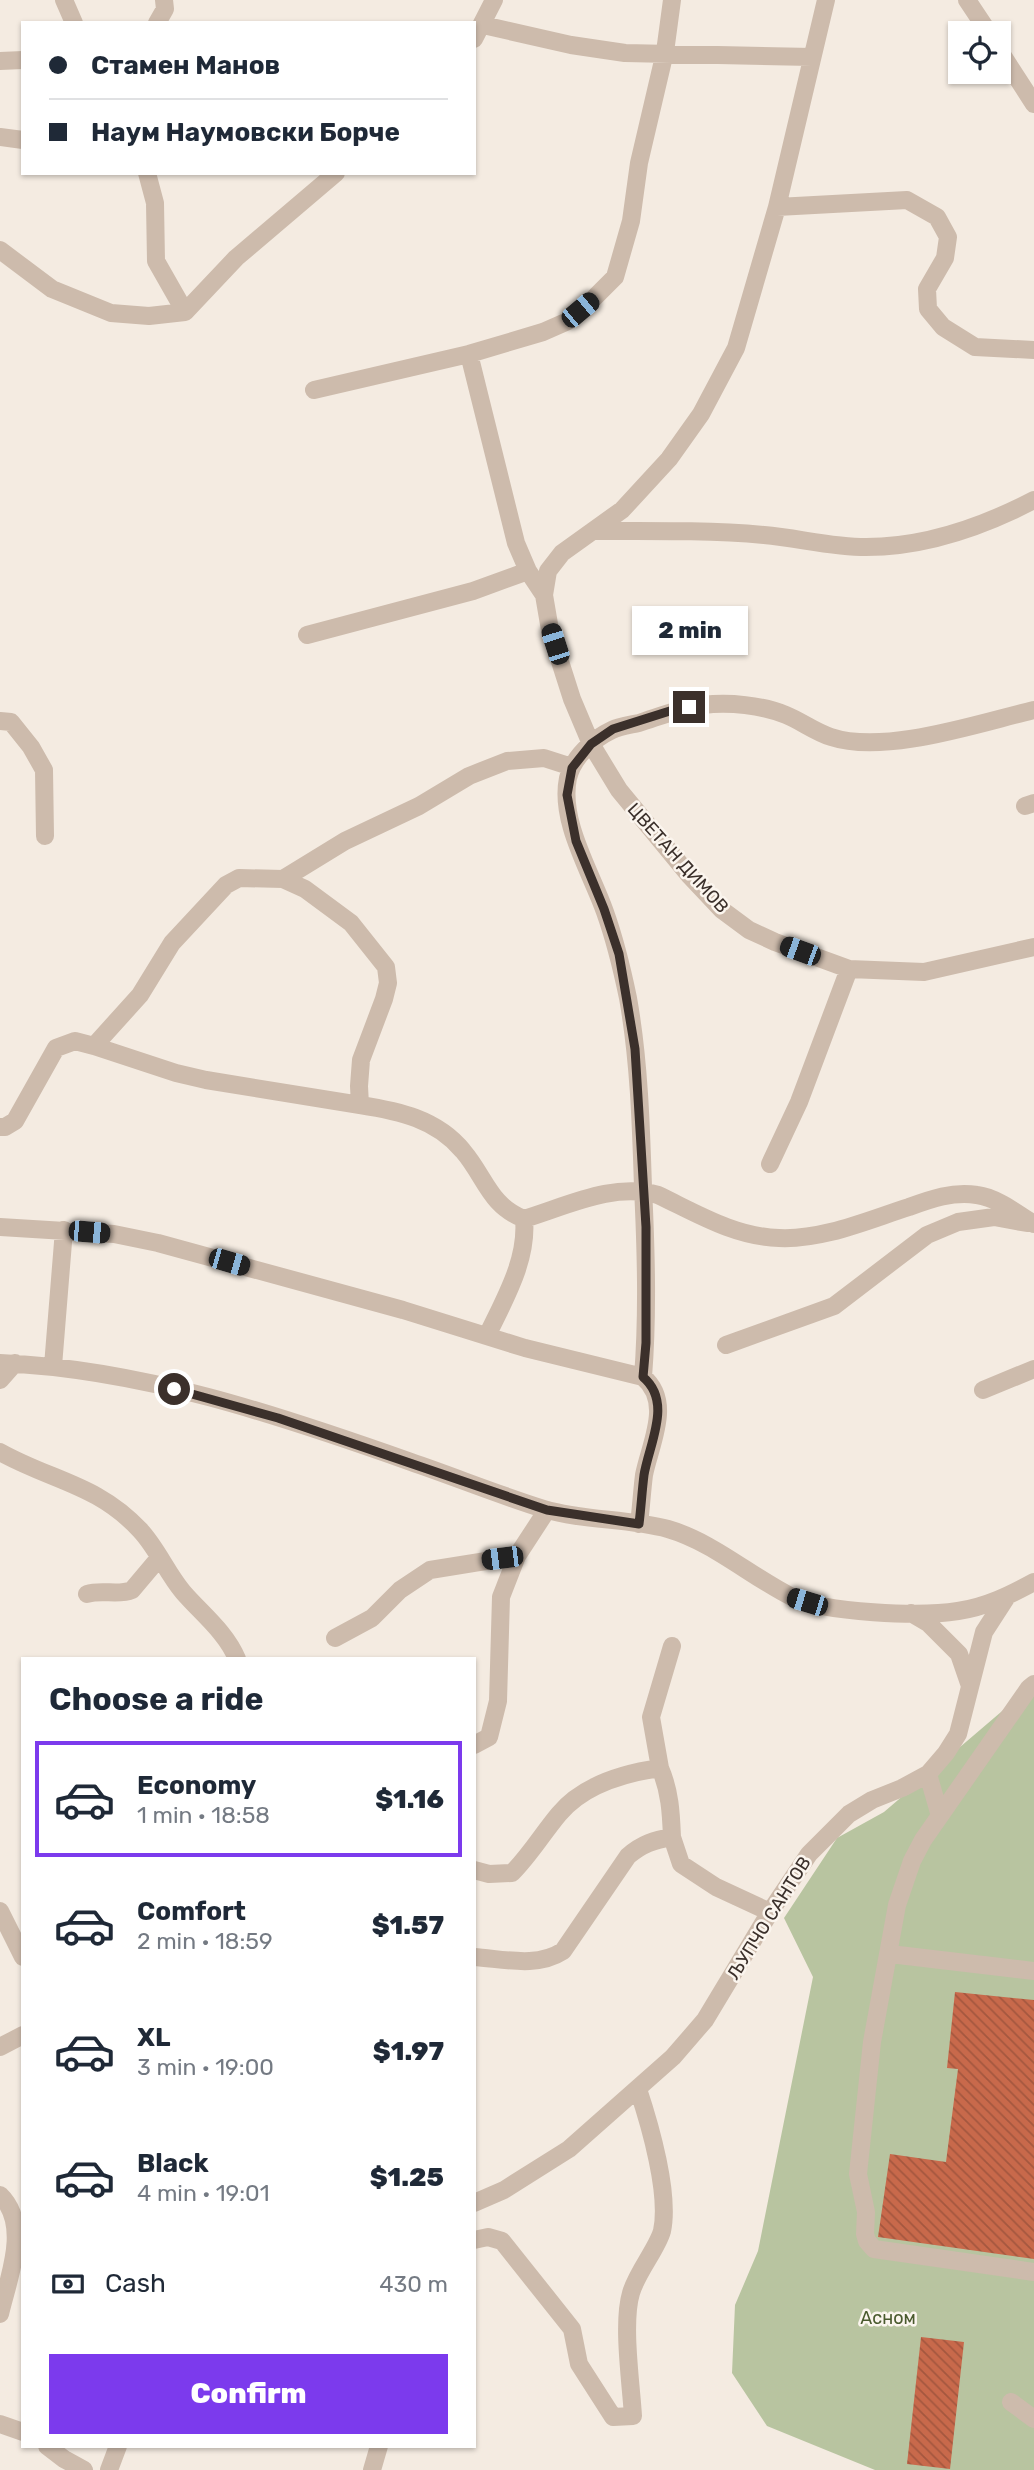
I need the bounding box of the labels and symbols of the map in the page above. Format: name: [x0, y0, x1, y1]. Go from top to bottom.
car: [558, 288, 603, 332]
callout: 2 min: [631, 606, 747, 654]
car: [539, 621, 572, 667]
route end: [673, 691, 705, 723]
street label: ЦВЕТАН ДИМОВ: [623, 798, 733, 918]
car: [777, 934, 824, 968]
car: [68, 1220, 111, 1244]
car: [206, 1246, 253, 1278]
route start: [158, 1373, 190, 1405]
car: [480, 1545, 525, 1571]
car: [784, 1586, 831, 1618]
street label: ЉУПЧО САНТОВ: [722, 1852, 816, 1984]
park label: Асном: [860, 2307, 916, 2329]

